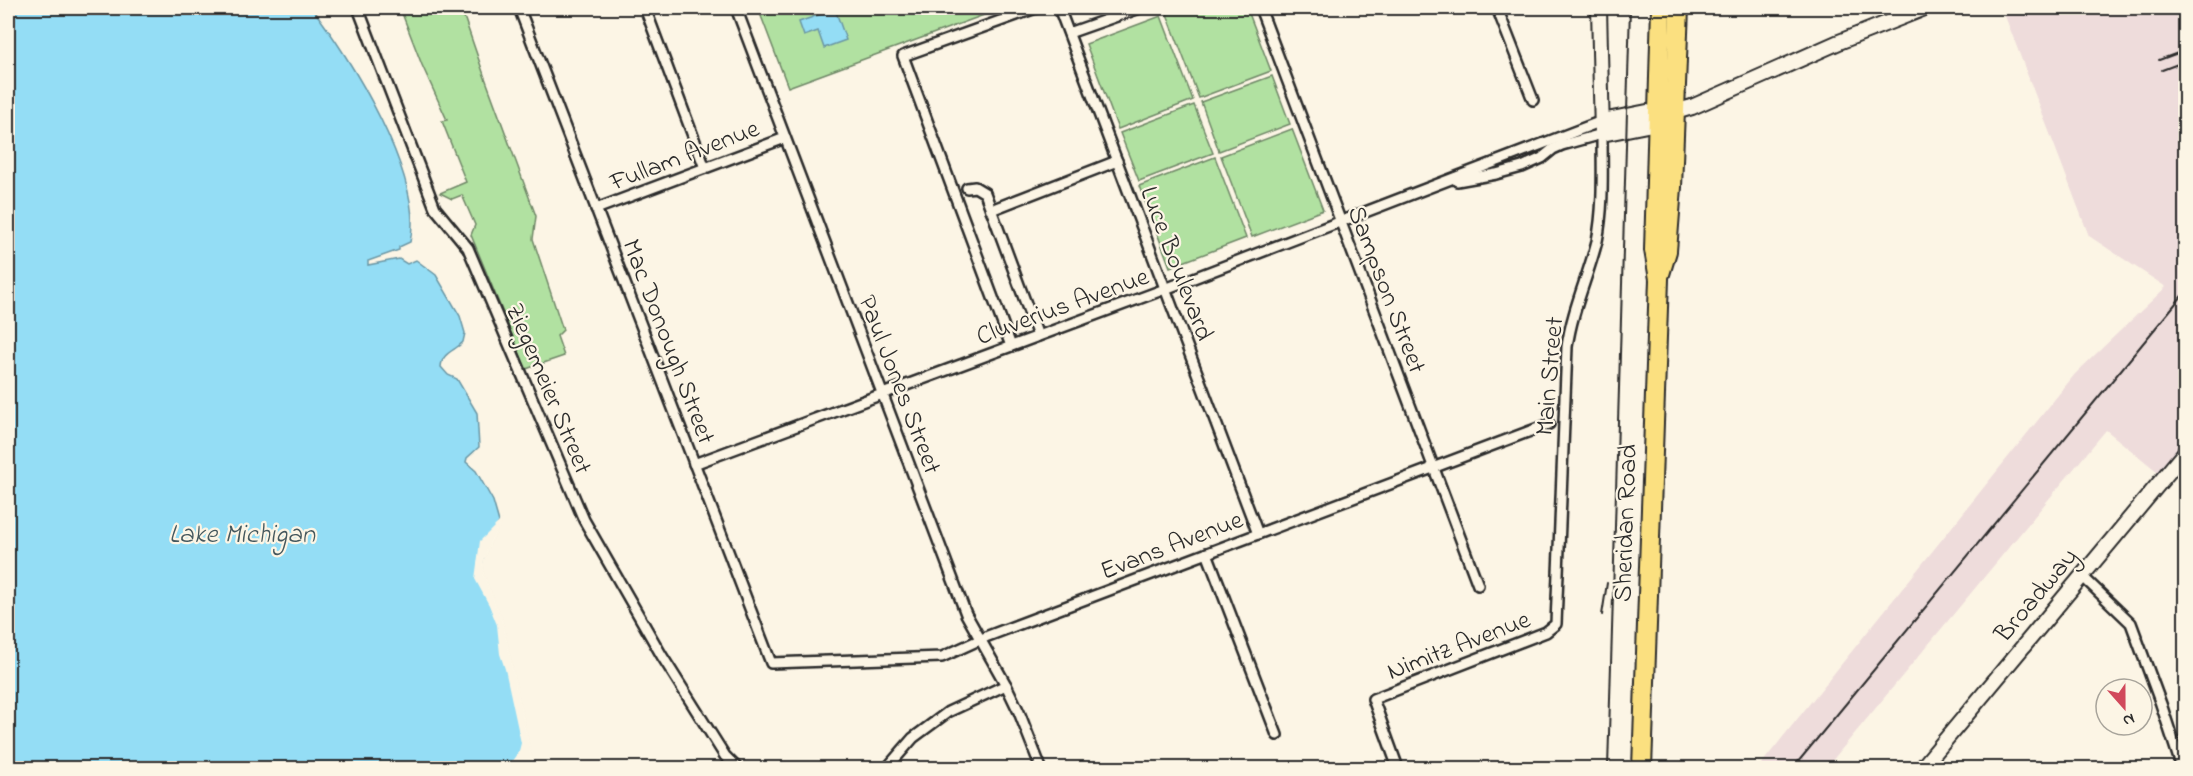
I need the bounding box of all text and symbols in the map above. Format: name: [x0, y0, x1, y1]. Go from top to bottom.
street label: Fullam Avenue: [604, 111, 766, 203]
street label: Luce Boulevard: [1128, 181, 1222, 347]
street label: Sampson Street: [1336, 201, 1435, 380]
street label: Mac Donough Street: [611, 234, 724, 450]
street label: Cluverius Avenue: [972, 259, 1155, 357]
street label: Paul Jones Street: [847, 290, 950, 480]
street label: Ziegemeier Street: [494, 298, 601, 481]
street label: Main Street: [1527, 315, 1575, 437]
street label: Sheridan Road: [1605, 443, 1649, 603]
street label: Evans Avenue: [1095, 502, 1249, 591]
water label: Lake Michigan: [169, 516, 316, 556]
street label: Broadway: [1986, 540, 2088, 652]
street label: Nimitz Avenue: [1382, 602, 1537, 692]
north arrow: [2094, 677, 2154, 737]
text: N: [2119, 706, 2138, 732]

